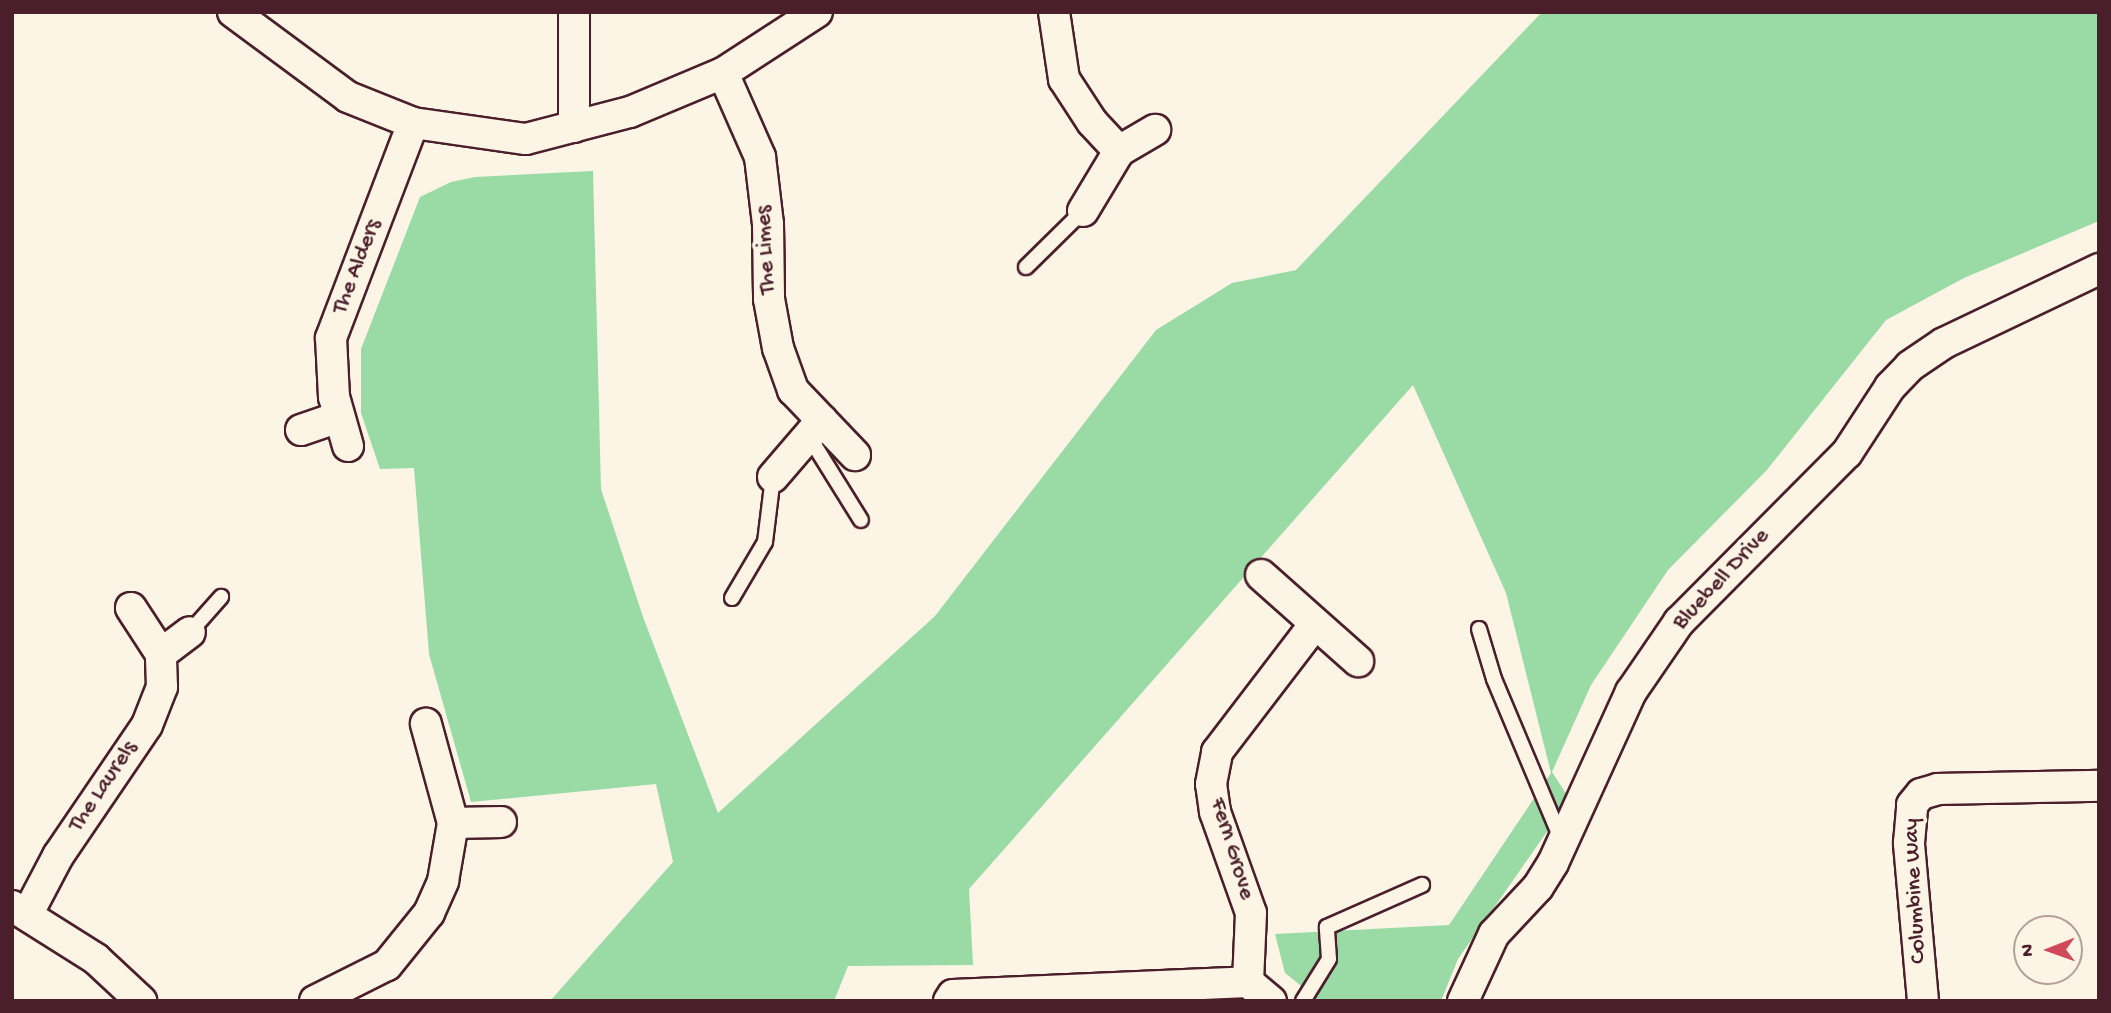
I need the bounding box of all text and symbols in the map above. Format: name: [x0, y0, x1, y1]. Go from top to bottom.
street label: The Limes: [751, 205, 783, 295]
street label: The Alders: [327, 216, 389, 318]
street label: Bluebell Drive: [1668, 523, 1776, 637]
street label: The Laurels: [63, 736, 145, 838]
street label: Fern Grove: [1202, 795, 1260, 903]
street label: Columbine Way: [1898, 818, 1934, 964]
north arrow: [2013, 915, 2083, 985]
text: N: [2017, 944, 2040, 957]

